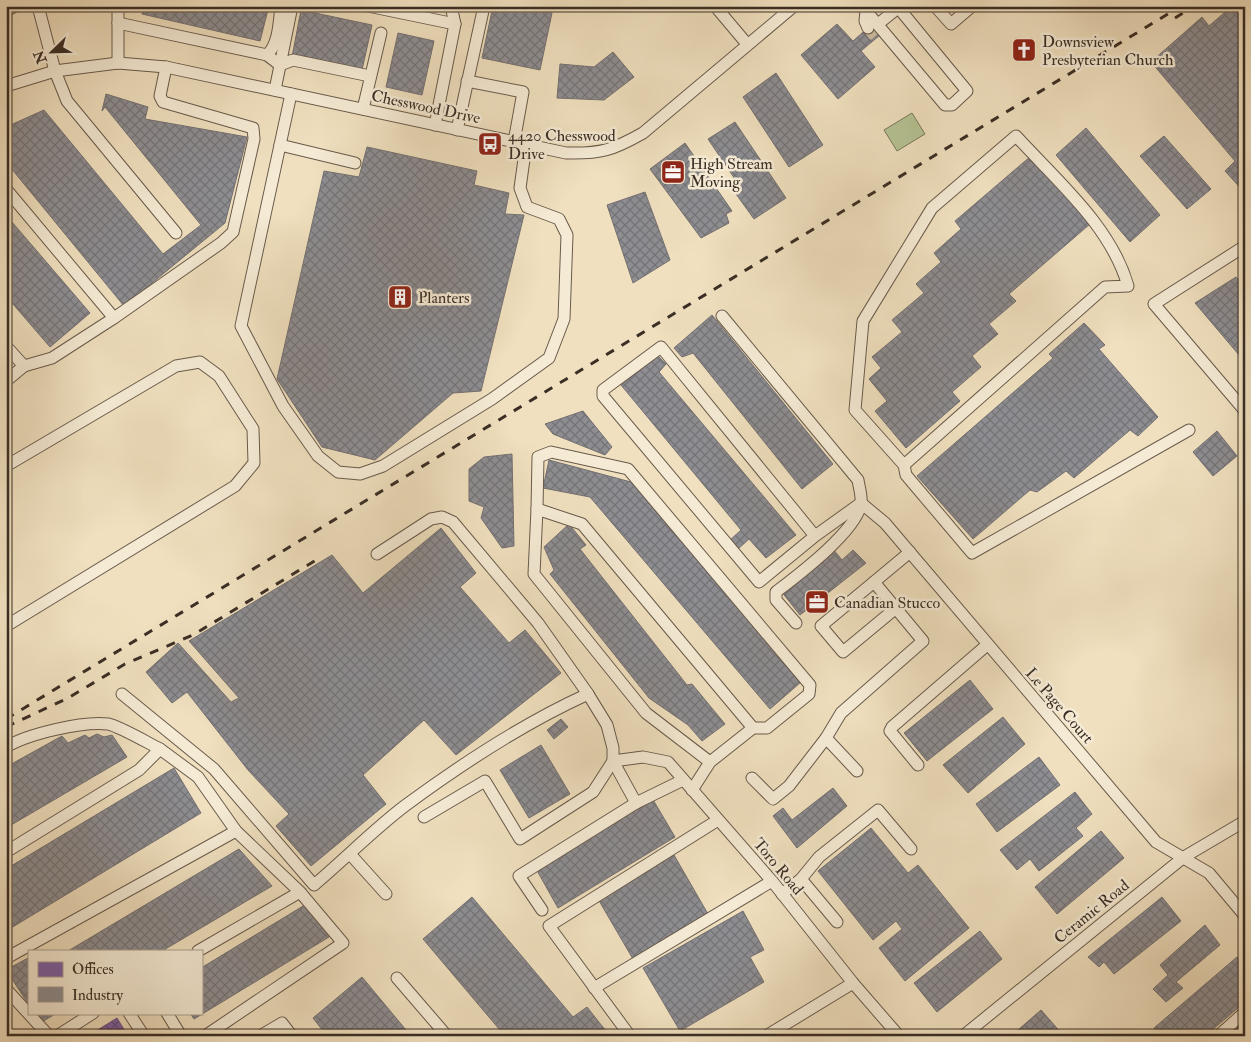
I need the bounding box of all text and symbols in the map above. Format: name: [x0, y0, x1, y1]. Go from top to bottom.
north arrow: [28, 28, 78, 78]
place label: Downsview Presbyterian Church: [1042, 32, 1174, 70]
church icon: Downsview Presbyterian Church: [1011, 37, 1037, 63]
text: N: [30, 47, 51, 67]
street label: Chesswood Drive: [370, 86, 482, 128]
place label: 4420 Chesswood Drive: [508, 126, 616, 164]
bus stop icon: 4420 Chesswood Drive: [477, 131, 503, 157]
place label: High Stream Moving: [690, 154, 773, 192]
office icon: High Stream Moving: [660, 159, 686, 185]
building icon: Planters: [387, 284, 413, 310]
place label: Planters: [418, 288, 470, 308]
office icon: Canadian Stucco: [804, 589, 830, 615]
place label: Canadian Stucco: [834, 593, 941, 613]
street label: Le Page Court: [1021, 664, 1098, 748]
street label: Toro Road: [749, 834, 808, 899]
street label: Ceramic Road: [1050, 875, 1133, 948]
legend: [28, 950, 202, 1014]
text: Offices: [72, 960, 114, 979]
text: Industry: [72, 986, 123, 1005]

